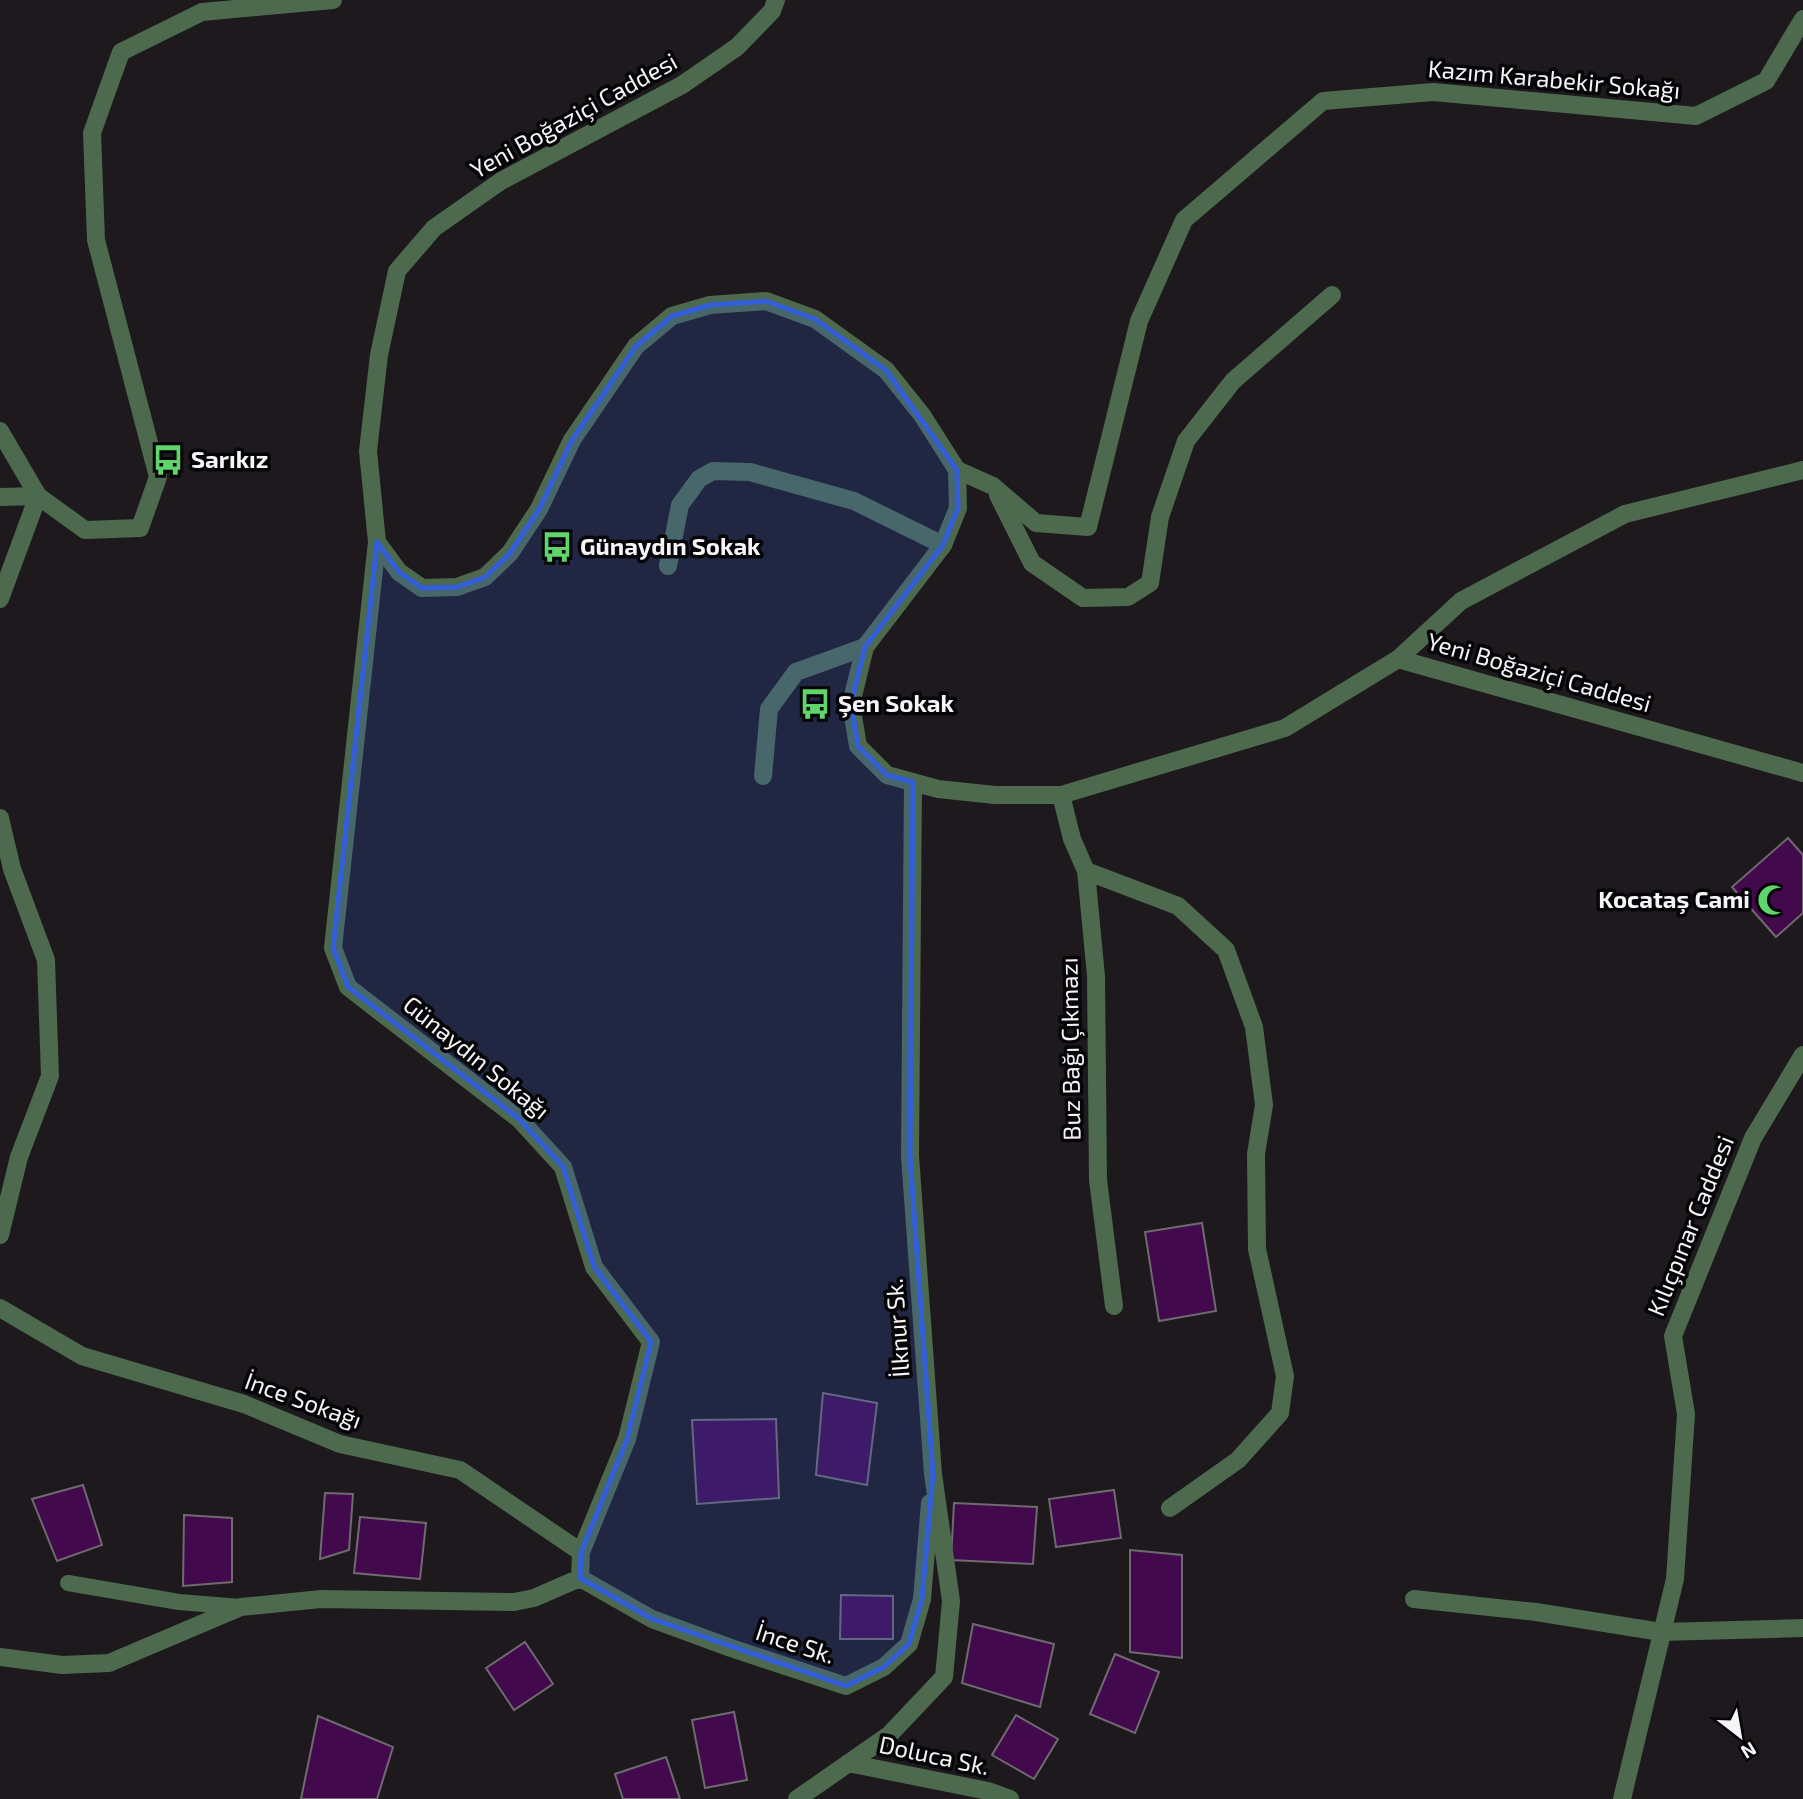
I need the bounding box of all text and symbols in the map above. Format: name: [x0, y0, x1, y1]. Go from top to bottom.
street label: Yeni Boğaziçi Caddesi: [465, 46, 682, 184]
street label: Kazım Karabekir Sokağı: [1427, 53, 1682, 104]
bus stop icon: Sarıkız: [151, 443, 185, 477]
place label: Sarıkız: [191, 444, 268, 473]
bus stop icon: Günaydın Sokak: [540, 530, 574, 564]
place label: Günaydın Sokak: [580, 531, 761, 560]
street label: Yeni Boğaziçi Caddesi: [1424, 626, 1655, 718]
bus stop icon: Şen Sokak: [798, 687, 832, 721]
place label: Şen Sokak: [838, 688, 955, 718]
mosque icon: Kocataş Cami: [1756, 883, 1790, 917]
place label: Kocataş Cami: [1598, 884, 1750, 915]
street label: Buz Bağı Çıkmazı: [1053, 957, 1087, 1141]
street label: Günaydın Sokağı: [398, 989, 556, 1125]
street label: Kılıçpınar Caddesi: [1640, 1131, 1740, 1320]
street label: İlknur Sk.: [879, 1278, 914, 1378]
street label: İnce Sokağı: [241, 1365, 366, 1434]
street label: İnce Sk.: [752, 1616, 839, 1669]
north arrow: [1705, 1701, 1775, 1771]
street label: Doluca Sk.: [877, 1729, 992, 1780]
text: N: [1737, 1738, 1761, 1764]

